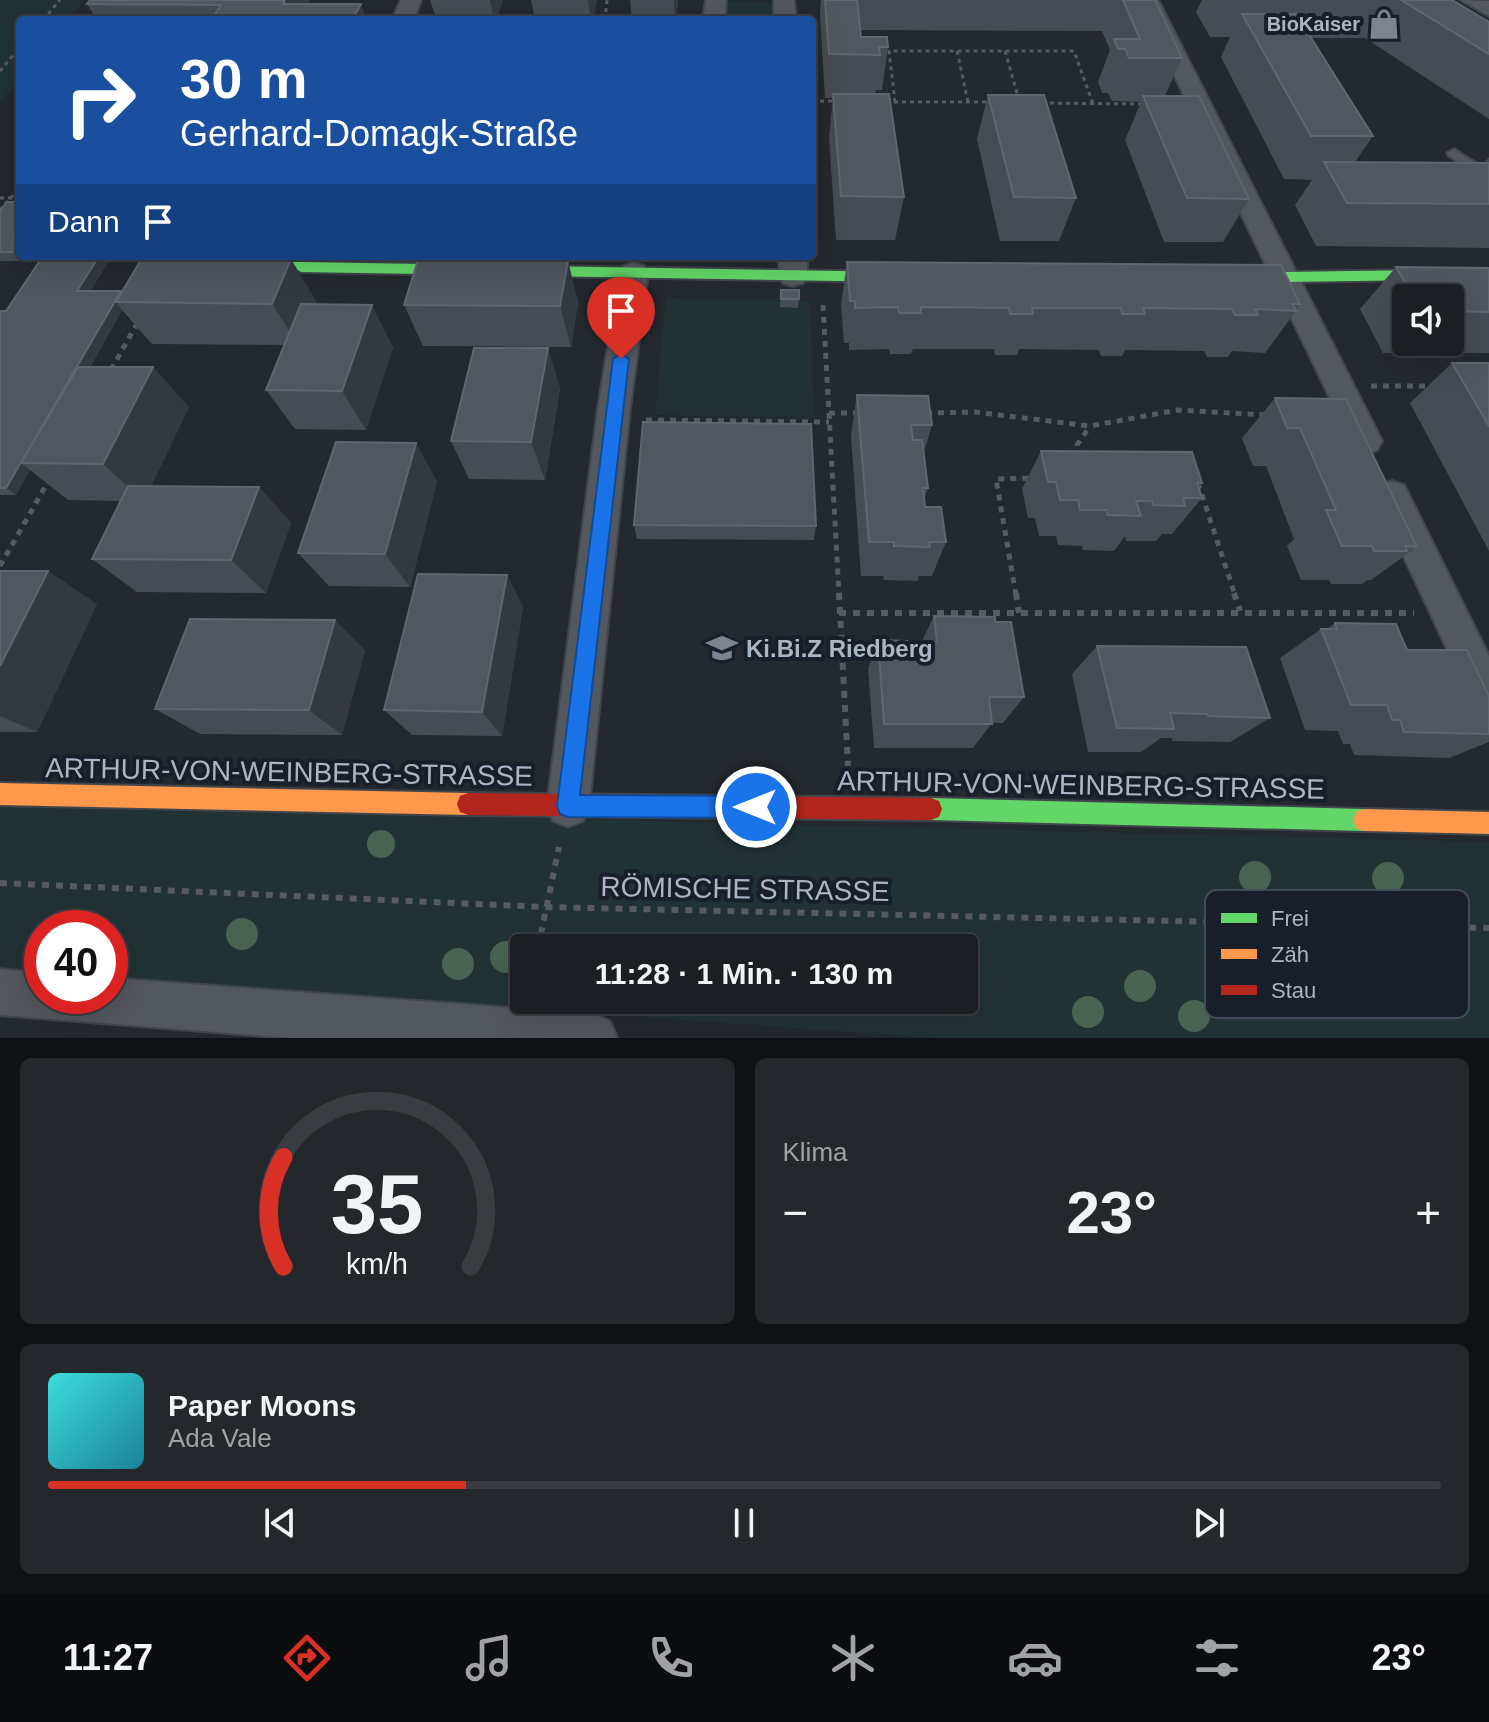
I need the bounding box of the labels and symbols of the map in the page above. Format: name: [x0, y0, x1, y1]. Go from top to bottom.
shop icon: BioKaiser: [1367, 7, 1401, 41]
place label: BioKaiser: [1267, 13, 1360, 35]
pin: [587, 277, 655, 359]
school or university icon: Ki.Bi.Z Riedberg: [705, 631, 739, 665]
place label: Ki.Bi.Z Riedberg: [746, 635, 933, 662]
street label: ARTHUR-VON-WEINBERG-STRASSE: [45, 752, 533, 792]
position arrow: [714, 765, 798, 849]
street label: ARTHUR-VON-WEINBERG-STRASSE: [837, 765, 1325, 805]
street label: RÖMISCHE STRASSE: [600, 871, 890, 907]
legend: [1205, 890, 1469, 1018]
text: Frei: [1271, 906, 1309, 931]
speed limit sign: 40: [24, 910, 128, 1014]
text: Zäh: [1271, 942, 1309, 967]
text: Stau: [1271, 978, 1316, 1003]

